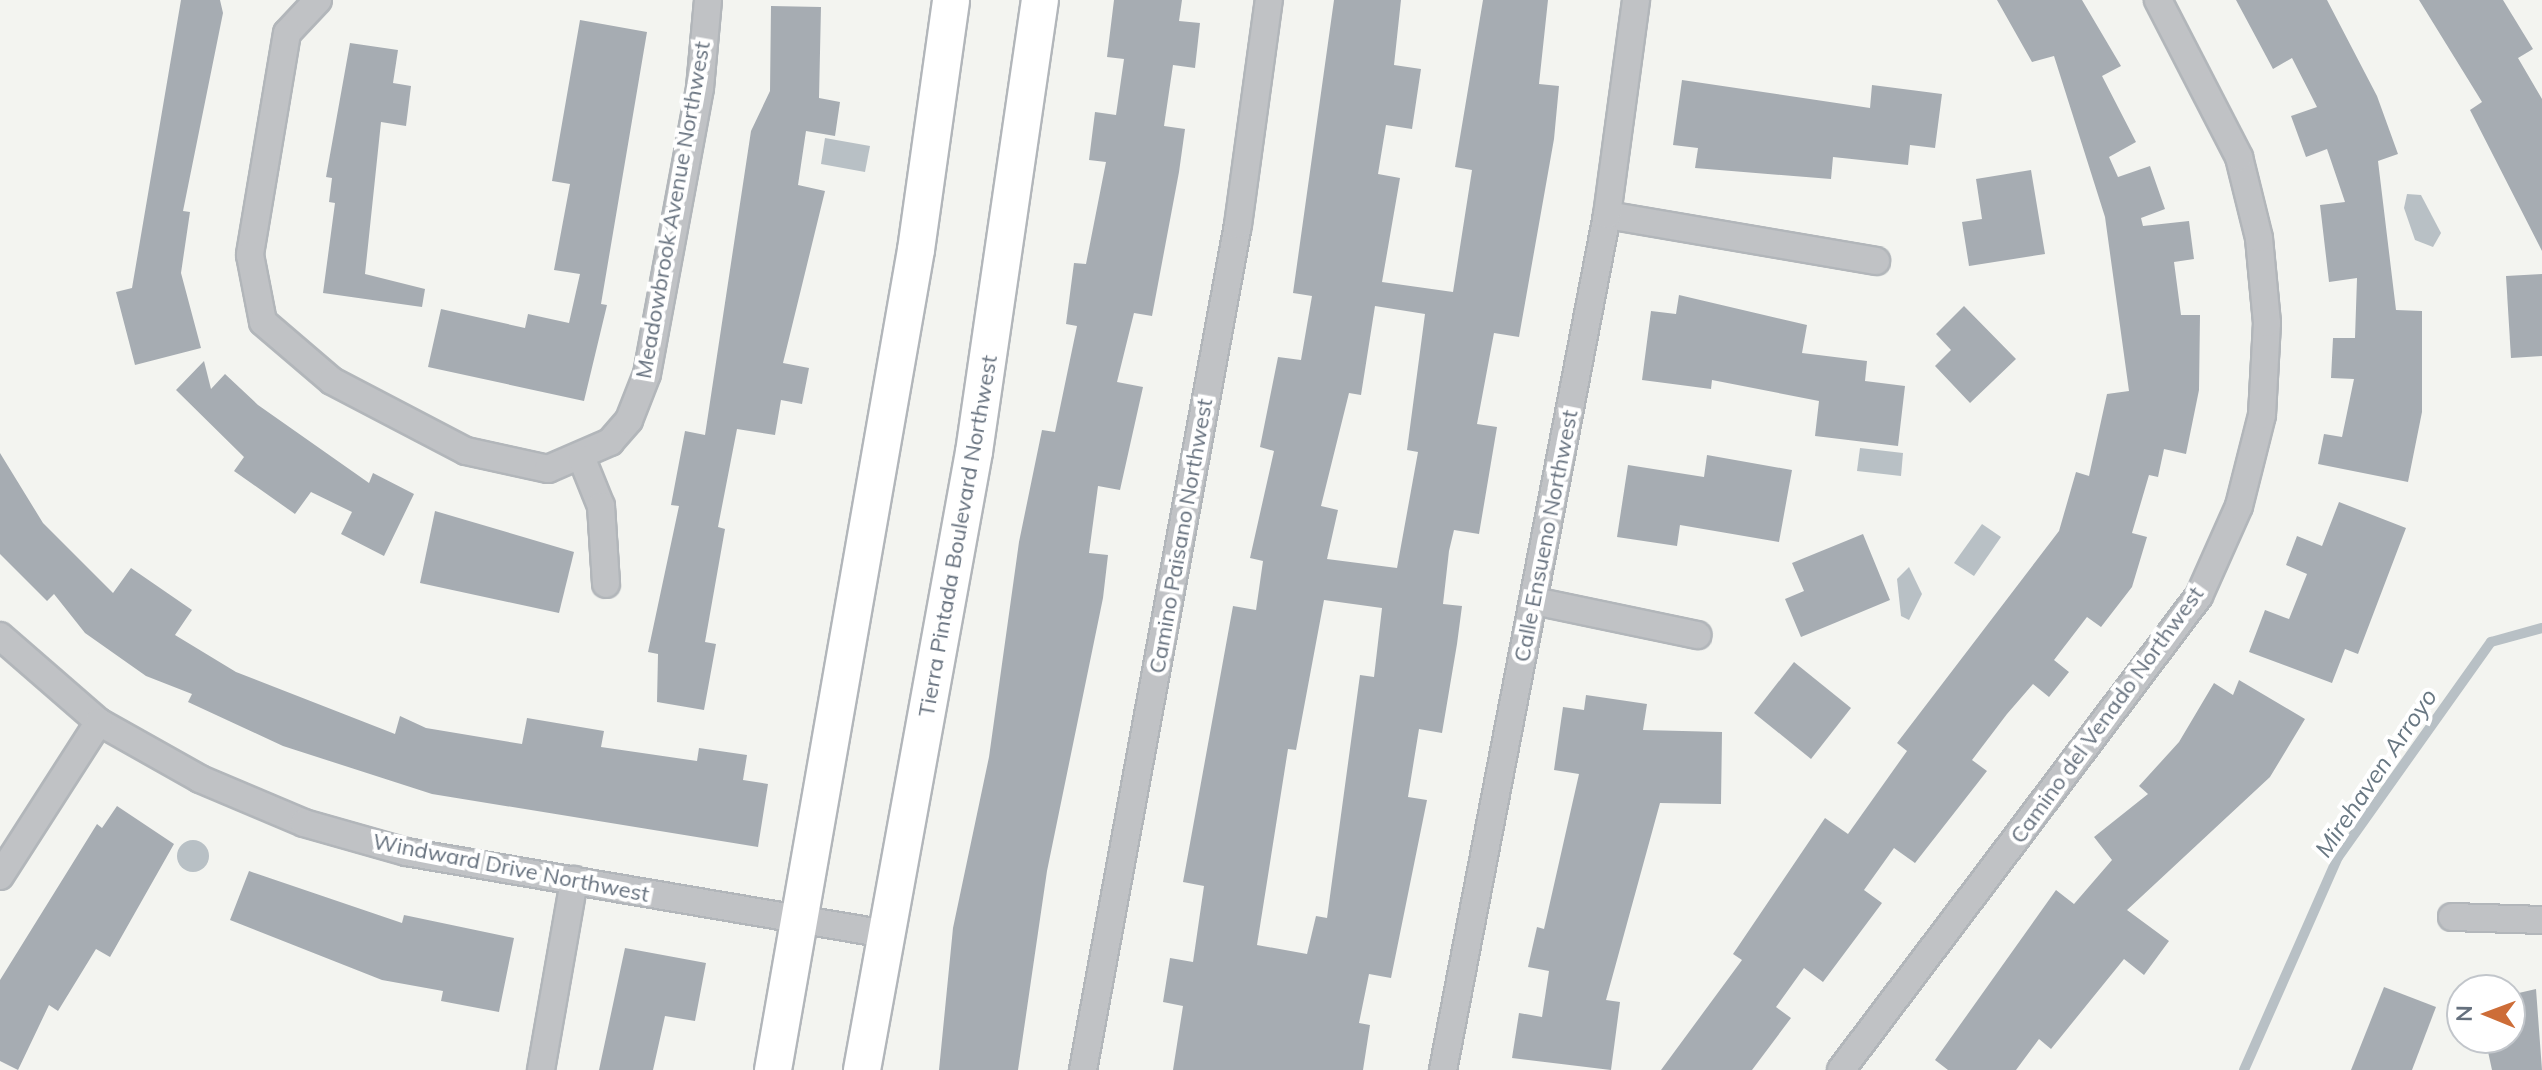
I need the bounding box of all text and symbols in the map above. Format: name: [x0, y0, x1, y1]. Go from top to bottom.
street label: Meadowbrook Avenue Northwest: [630, 39, 716, 381]
street label: Tierra Pintada Boulevard Northwest: [913, 353, 1003, 719]
street label: Camino Paisano Northwest: [1144, 397, 1218, 675]
street label: Calle Ensueno Northwest: [1509, 408, 1583, 664]
street label: Camino del Venado Northwest: [2005, 581, 2209, 849]
water label: Mirehaven Arroyo: [2309, 683, 2443, 863]
street label: Windward Drive Northwest: [371, 828, 651, 908]
north arrow: [2446, 974, 2526, 1054]
text: N: [2450, 1005, 2478, 1022]

